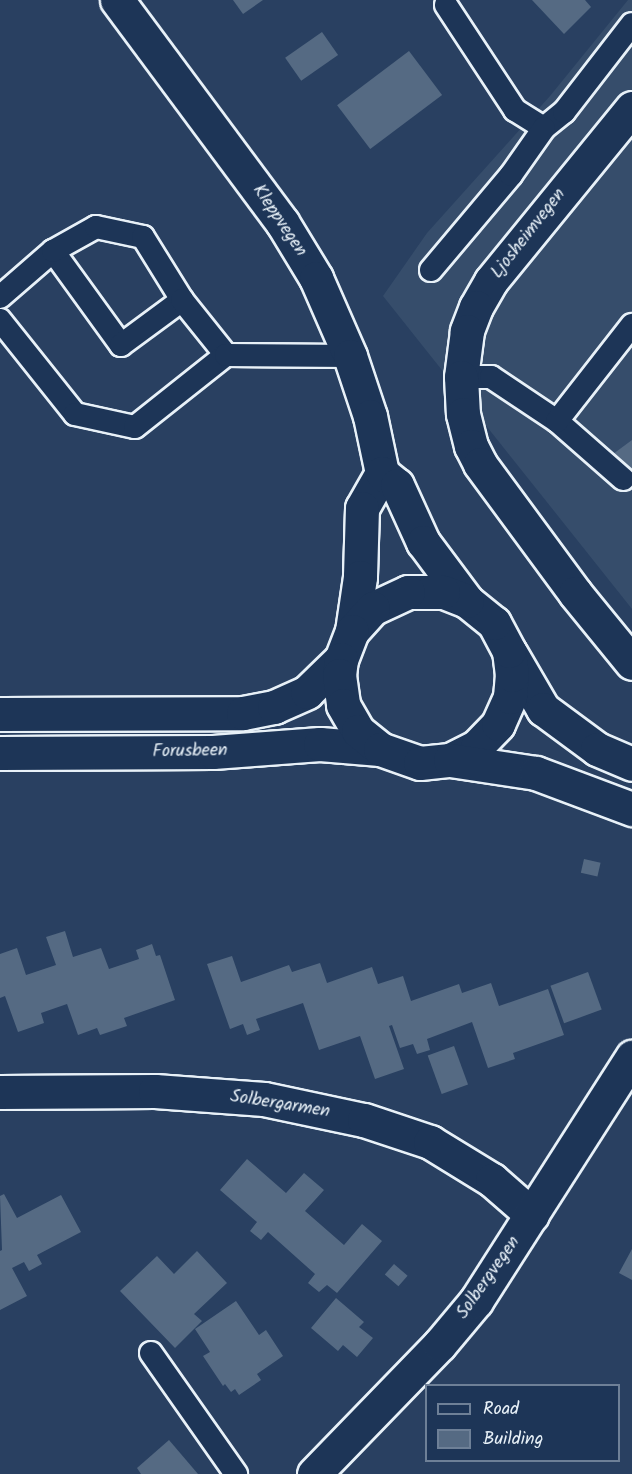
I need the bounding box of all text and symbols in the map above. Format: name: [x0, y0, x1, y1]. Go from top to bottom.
street label: Kleppvegen: [247, 181, 311, 261]
street label: Ljosheimvegen: [487, 185, 571, 283]
street label: Forusbeen: [152, 741, 228, 763]
street label: Solbergarmen: [229, 1086, 331, 1124]
street label: Solbergvegen: [453, 1232, 525, 1324]
legend: [425, 1384, 620, 1462]
text: Road: [483, 1395, 519, 1424]
text: Building: [483, 1425, 543, 1454]

